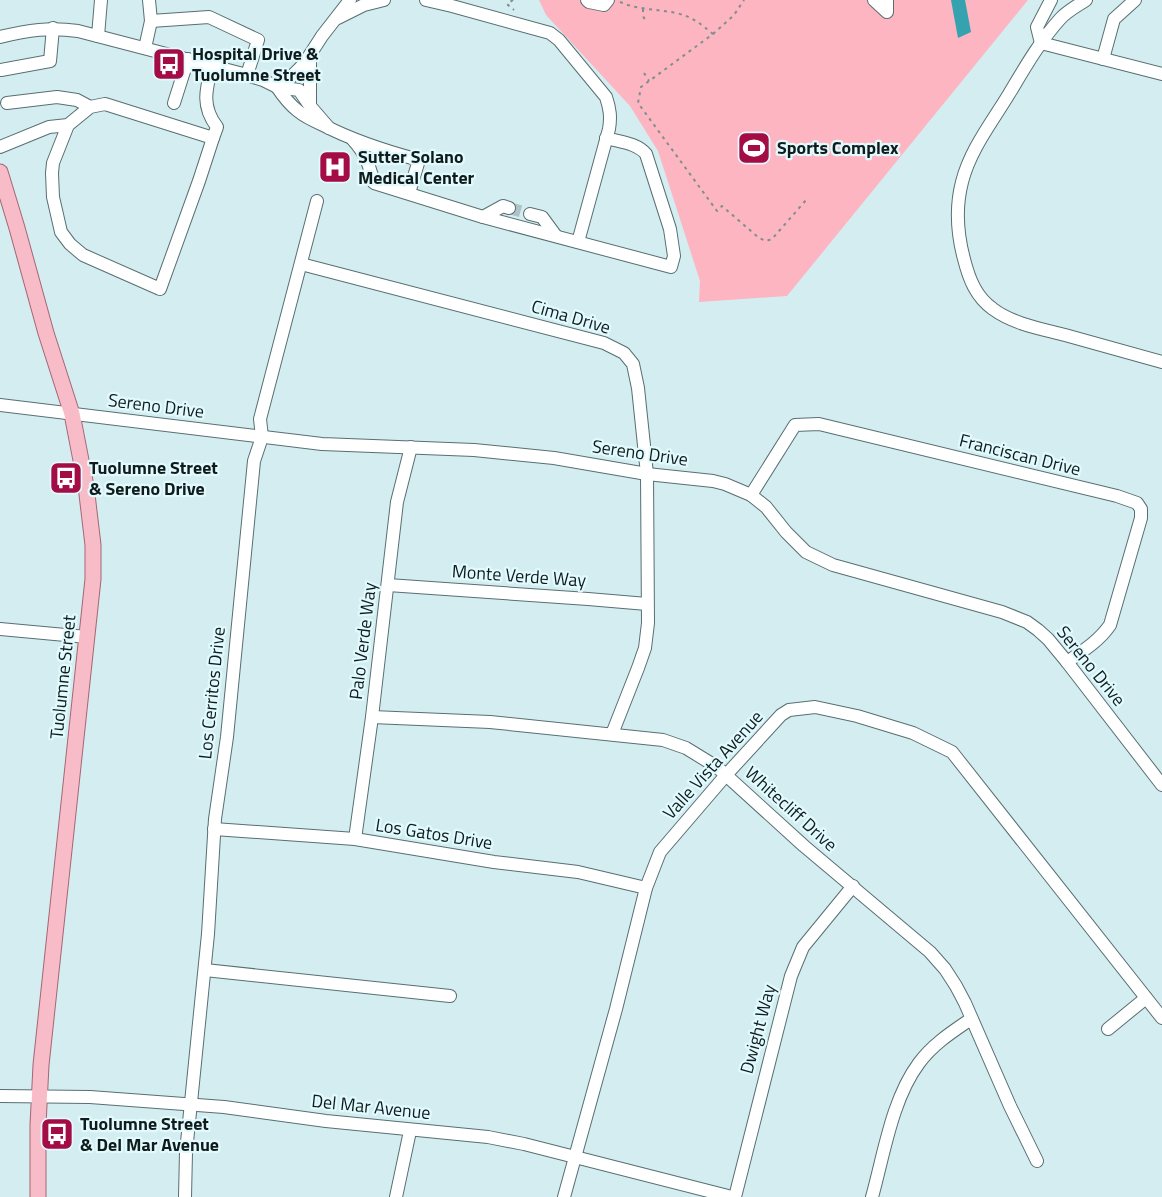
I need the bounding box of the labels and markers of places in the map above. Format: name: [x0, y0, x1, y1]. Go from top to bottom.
place label: Hospital Drive & Tuolumne Street: [192, 40, 321, 88]
bus stop icon: Hospital Drive & Tuolumne Street: [151, 46, 187, 82]
sports icon: Sports Complex: [736, 130, 772, 166]
place label: Sports Complex: [777, 134, 899, 161]
place label: Sutter Solano Medical Center: [358, 143, 475, 191]
hospital icon: Sutter Solano Medical Center: [317, 149, 353, 185]
place label: Tuolumne Street & Sereno Drive: [89, 454, 218, 502]
bus stop icon: Tuolumne Street & Sereno Drive: [48, 460, 84, 496]
place label: Tuolumne Street & Del Mar Avenue: [80, 1110, 219, 1158]
bus stop icon: Tuolumne Street & Del Mar Avenue: [39, 1116, 75, 1152]

